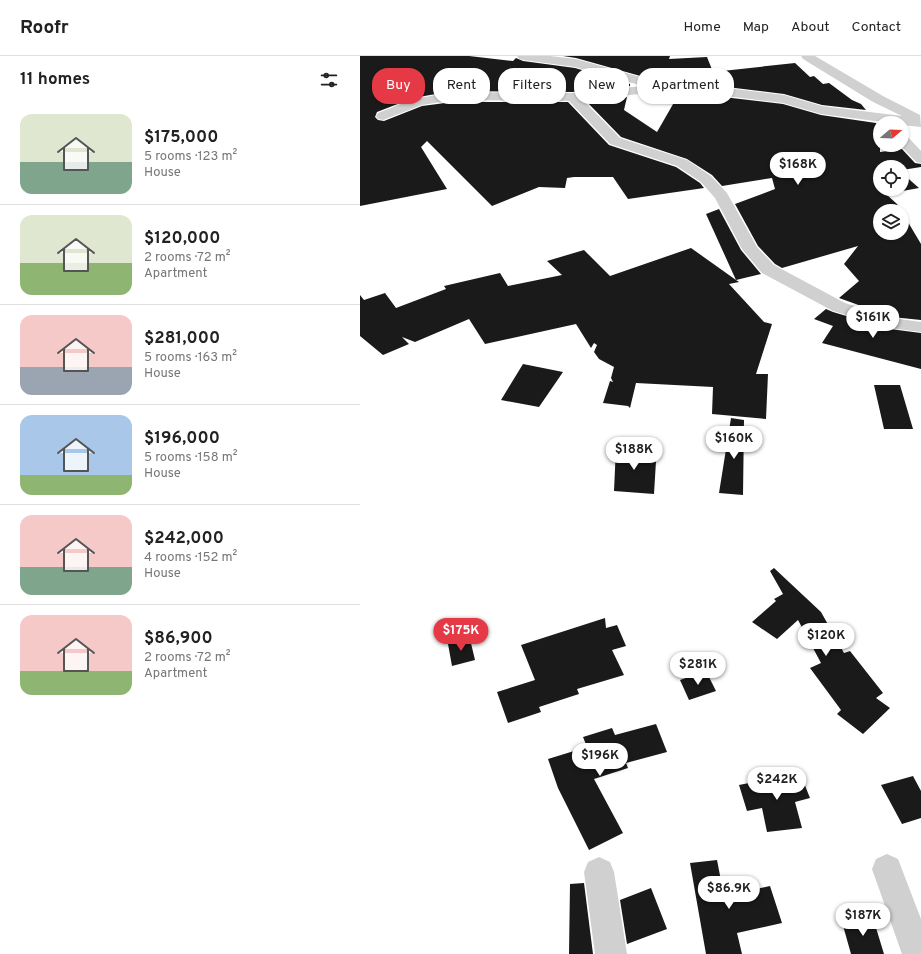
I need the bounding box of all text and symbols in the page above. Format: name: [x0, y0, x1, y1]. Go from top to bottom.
text: Roofr: [20, 16, 69, 40]
text: Home: [684, 19, 721, 36]
text: Map: [743, 19, 769, 36]
text: About: [791, 19, 830, 36]
text: Contact: [852, 19, 901, 36]
chip: Buy: [372, 68, 425, 104]
chip: Rent: [433, 68, 490, 104]
chip: Filters: [498, 68, 566, 104]
chip: New: [574, 68, 629, 104]
chip: Apartment: [637, 68, 734, 104]
text: 11 homes: [20, 69, 90, 91]
icon: filters: [318, 69, 340, 91]
north arrow: [873, 116, 909, 152]
map controls: [873, 116, 909, 240]
text: $175,000: [144, 127, 218, 149]
icon: home: [52, 130, 100, 178]
text: 5 rooms · 123 m²: [144, 149, 237, 165]
pin: $168K: [770, 152, 826, 186]
text: $168K: [779, 157, 817, 173]
button: locate: [873, 160, 909, 196]
text: House: [144, 165, 181, 181]
button: layers: [873, 204, 909, 240]
text: $120,000: [144, 228, 221, 250]
icon: home: [52, 231, 100, 279]
text: 2 rooms · 72 m²: [144, 250, 230, 266]
text: Apartment: [144, 266, 207, 282]
pin: $161K: [845, 305, 901, 339]
text: $161K: [855, 310, 891, 326]
text: $281,000: [144, 328, 220, 350]
icon: home: [52, 331, 100, 379]
text: 5 rooms · 163 m²: [144, 350, 237, 366]
text: House: [144, 366, 181, 382]
pin: $160K: [706, 426, 762, 460]
text: $196,000: [144, 428, 220, 450]
icon: home: [52, 431, 100, 479]
text: $160K: [715, 431, 753, 447]
pin: $188K: [606, 437, 662, 471]
text: $188K: [615, 442, 653, 458]
text: 5 rooms · 158 m²: [144, 450, 237, 466]
text: House: [144, 466, 181, 482]
text: $242,000: [144, 528, 224, 550]
icon: home: [52, 531, 100, 579]
text: 4 rooms · 152 m²: [144, 550, 237, 566]
text: House: [144, 566, 181, 582]
pin: $175K: [433, 618, 489, 652]
text: $175K: [442, 623, 480, 639]
pin: $120K: [798, 623, 854, 657]
text: $86,900: [144, 628, 213, 650]
text: $120K: [807, 628, 845, 644]
icon: home: [52, 631, 100, 679]
text: 2 rooms · 72 m²: [144, 650, 230, 666]
pin: $281K: [670, 652, 726, 686]
text: $281K: [679, 657, 717, 673]
text: Apartment: [144, 666, 207, 682]
pin: $196K: [572, 743, 628, 777]
text: $196K: [581, 748, 619, 764]
pin: $242K: [749, 767, 805, 801]
text: $242K: [756, 772, 798, 788]
pin: $86.9K: [696, 876, 762, 910]
text: $86.9K: [707, 881, 751, 897]
pin: $187K: [835, 903, 891, 937]
text: $187K: [844, 908, 882, 924]

